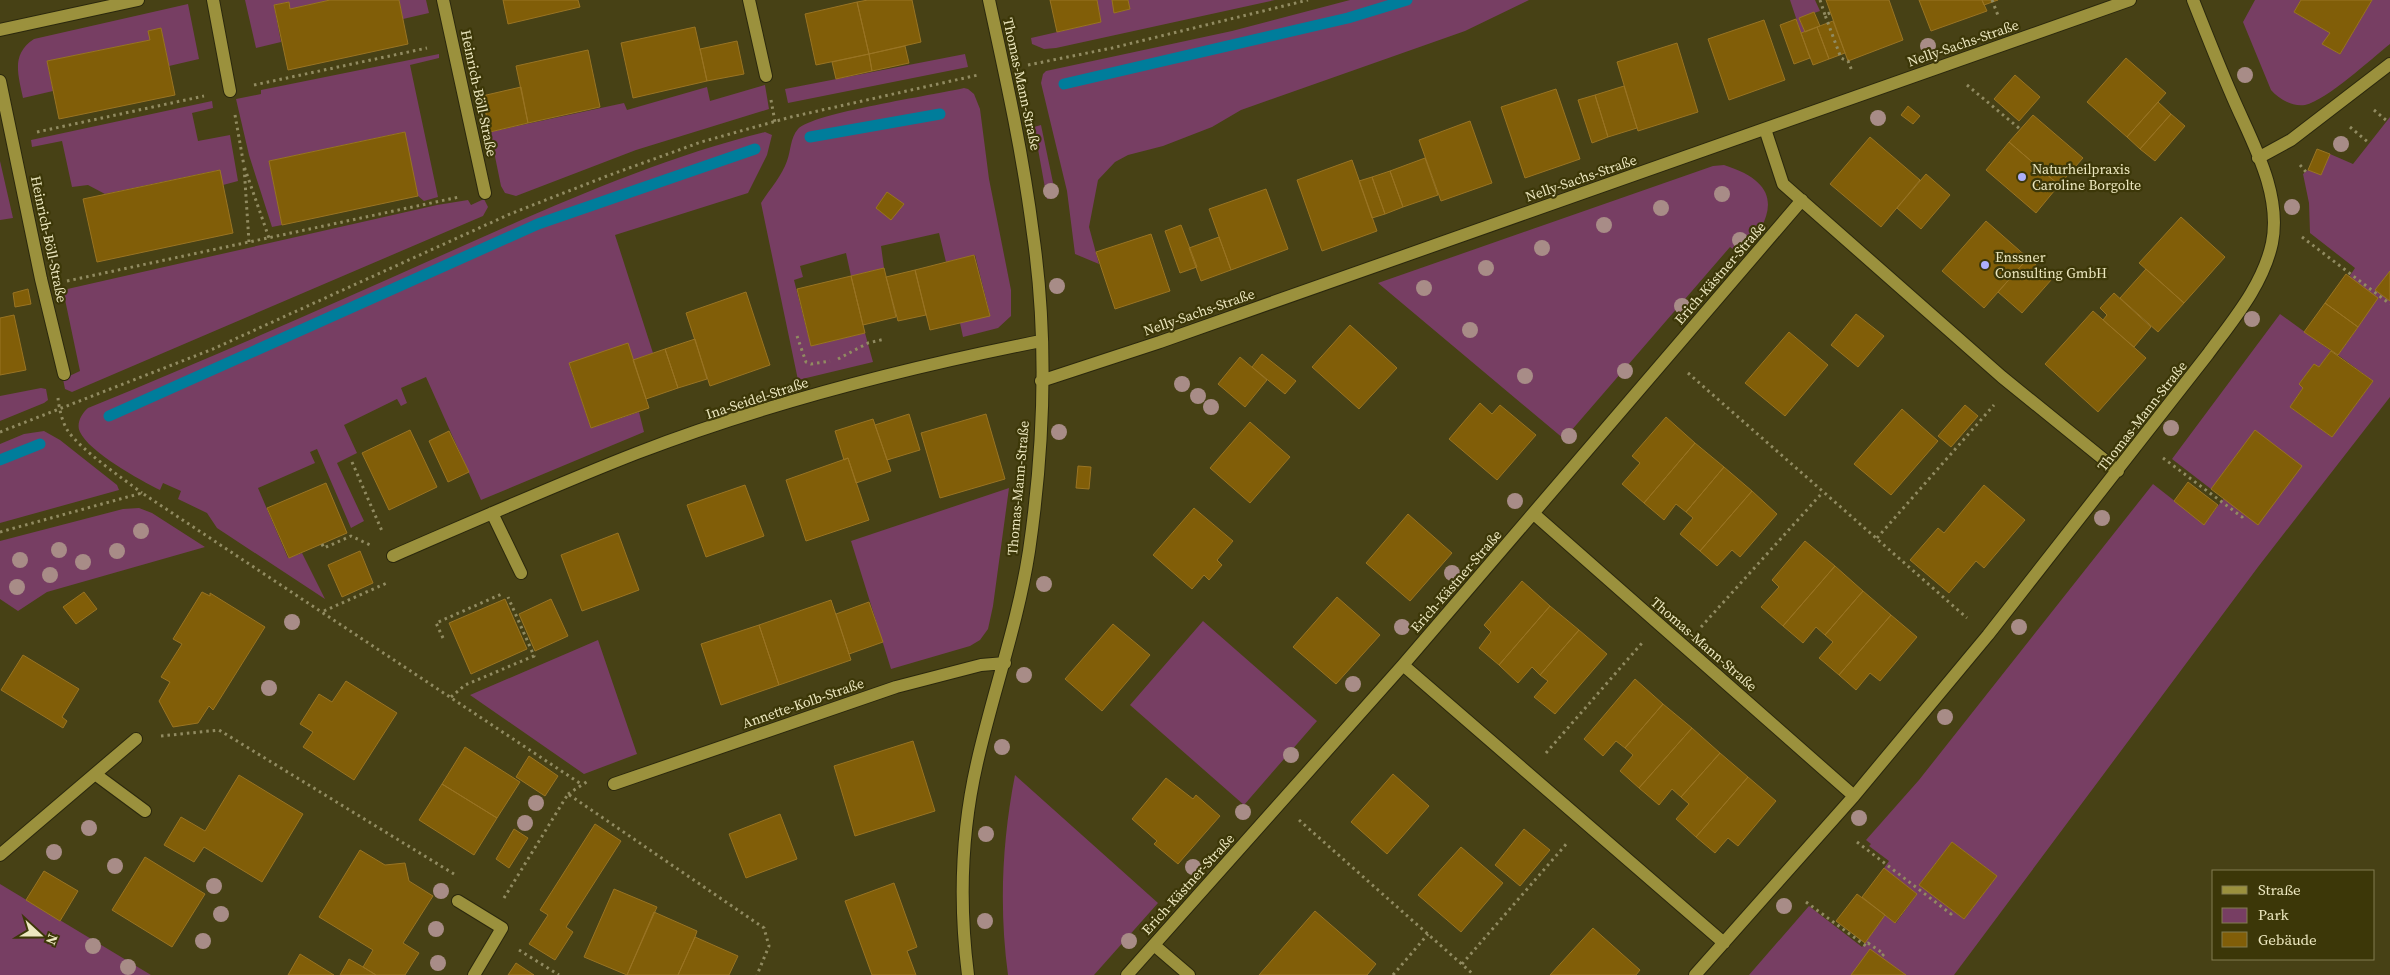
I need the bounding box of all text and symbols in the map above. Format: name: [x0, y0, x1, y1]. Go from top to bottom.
street label: Nelly-Sachs-Straße: [1905, 15, 2021, 71]
street label: Thomas-Mann-Straße: [998, 16, 1046, 152]
street label: Heinrich-Böll-Straße: [456, 28, 502, 158]
street label: Nelly-Sachs-Straße: [1523, 150, 1639, 206]
place label: Naturheilpraxis Caroline Borgolte: [2032, 159, 2141, 195]
marker: Naturheilpraxis Caroline Borgolte: [2016, 171, 2028, 183]
street label: Heinrich-Böll-Straße: [26, 174, 72, 304]
street label: Erich-Kästner-Straße: [1670, 217, 1770, 329]
place label: Enssner Consulting GmbH: [1995, 247, 2107, 283]
marker: Enssner Consulting GmbH: [1979, 259, 1991, 271]
street label: Nelly-Sachs-Straße: [1141, 284, 1257, 340]
street label: Thomas-Mann-Straße: [2092, 357, 2192, 475]
street label: Ina-Seidel-Straße: [703, 372, 811, 424]
street label: Thomas-Mann-Straße: [1002, 420, 1034, 556]
street label: Erich-Kästner-Straße: [1406, 525, 1506, 637]
street label: Thomas-Mann-Straße: [1646, 592, 1762, 696]
street label: Annette-Kolb-Straße: [739, 673, 867, 733]
street label: Erich-Kästner-Straße: [1137, 829, 1239, 939]
legend: [2212, 870, 2375, 960]
text: Straße: [2258, 879, 2301, 900]
text: Park: [2258, 904, 2290, 925]
north arrow: [15, 910, 65, 960]
text: Gebäude: [2258, 929, 2317, 950]
text: N: [41, 931, 63, 948]

